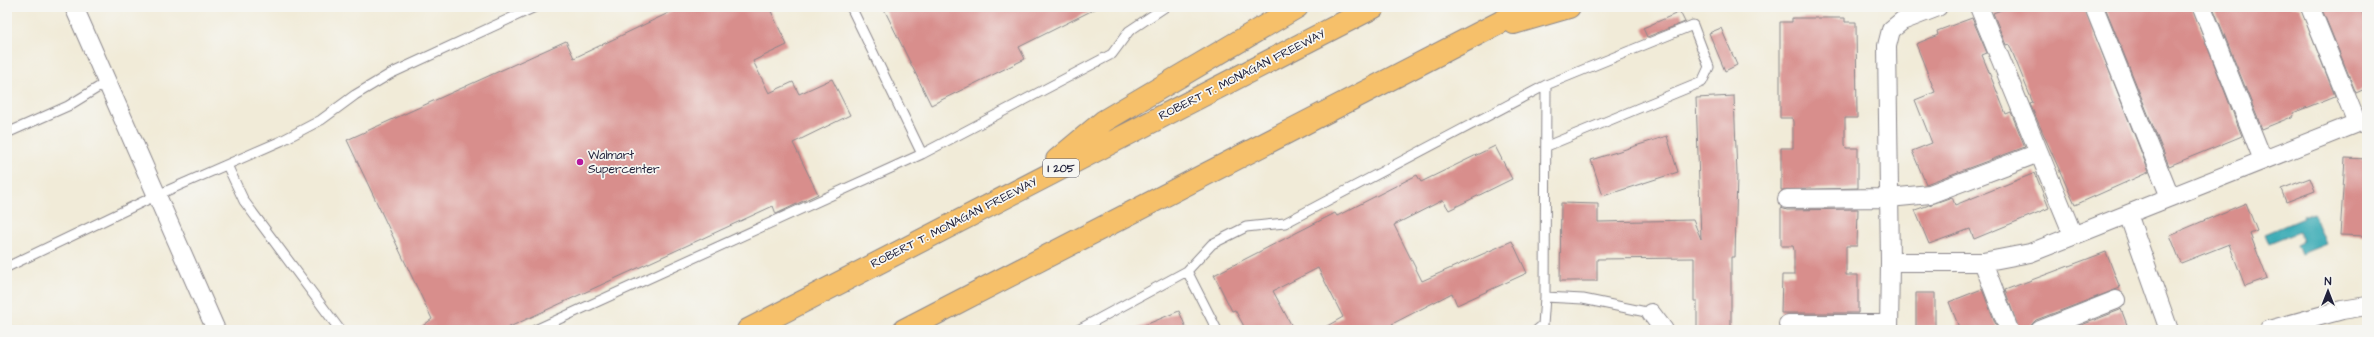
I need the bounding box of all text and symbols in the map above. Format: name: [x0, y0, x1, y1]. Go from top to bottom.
street label: ROBERT T. MONAGAN FREEWAY: [1156, 25, 1329, 125]
place label: Walmart Supercenter: [588, 147, 660, 178]
marker: Walmart Supercenter: [575, 157, 585, 167]
road number: I 205: [1043, 159, 1079, 177]
street label: ROBERT T. MONAGAN FREEWAY: [868, 173, 1041, 273]
north arrow: [2308, 271, 2348, 311]
text: N: [2325, 274, 2332, 289]

